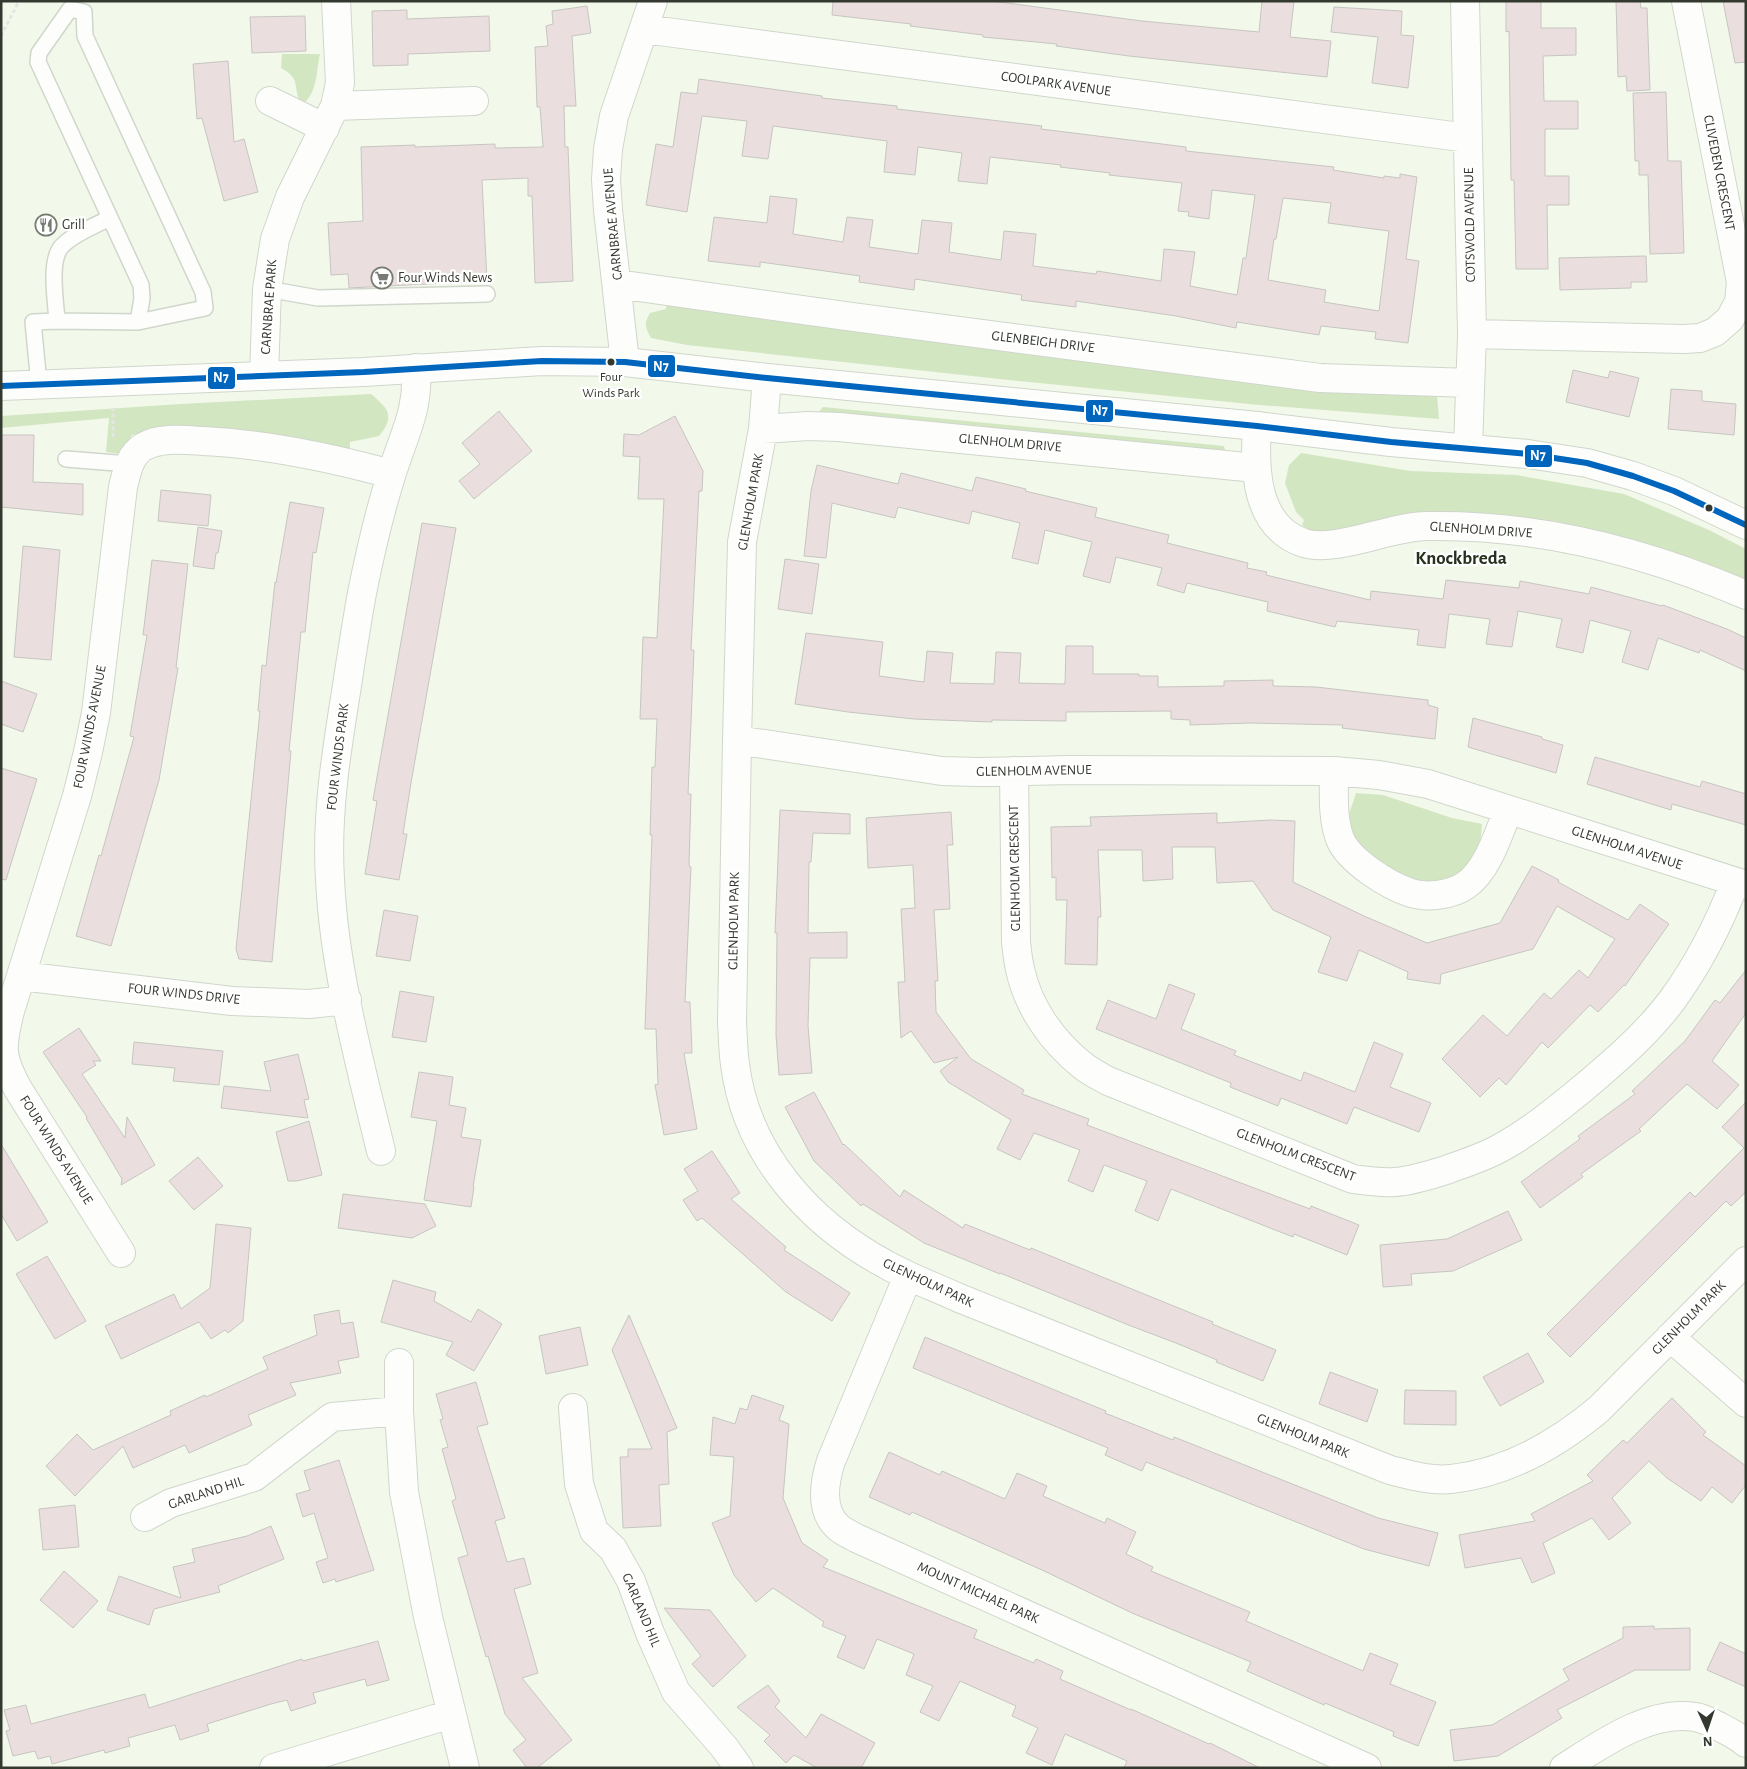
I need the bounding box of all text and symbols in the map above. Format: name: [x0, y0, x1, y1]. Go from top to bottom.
street label: COOLPARK AVENUE: [1000, 69, 1112, 99]
street label: CLIVEDEN CRESCENT: [1701, 114, 1737, 232]
street label: CARNBRAE AVENUE: [601, 167, 625, 281]
street label: COTSWOLD AVENUE: [1462, 167, 1478, 282]
restaurant icon: Grill: [34, 213, 58, 237]
place label: Grill: [62, 218, 85, 232]
street label: CARNBRAE PARK: [259, 259, 279, 355]
supermarket icon: Four Winds News: [370, 266, 394, 290]
place label: Four Winds News: [398, 271, 493, 285]
street label: GLENBEIGH DRIVE: [991, 329, 1095, 355]
line badge: N7: [647, 354, 676, 378]
marker: Four Winds Park: [606, 357, 616, 367]
text: N7: [653, 360, 669, 374]
line badge: N7: [207, 366, 236, 390]
text: N7: [213, 371, 229, 385]
place label: Four Winds Park: [582, 371, 640, 400]
line badge: N7: [1085, 399, 1114, 423]
text: N7: [1092, 404, 1108, 418]
street label: GLENHOLM DRIVE: [958, 432, 1062, 454]
line badge: N7: [1524, 444, 1553, 468]
text: N7: [1530, 449, 1546, 463]
street label: GLENHOLM PARK: [736, 452, 766, 551]
unlabelled marker: [1704, 503, 1714, 513]
street label: GLENHOLM DRIVE: [1429, 519, 1533, 541]
district label: Knockbreda: [1415, 549, 1507, 568]
street label: FOUR WINDS AVENUE: [71, 664, 109, 790]
street label: FOUR WINDS PARK: [324, 702, 352, 811]
street label: GLENHOLM AVENUE: [976, 763, 1092, 779]
street label: GLENHOLM CRESCENT: [1007, 804, 1023, 931]
street label: GLENHOLM AVENUE: [1570, 824, 1684, 873]
street label: GLENHOLM PARK: [726, 872, 742, 970]
street label: FOUR WINDS DRIVE: [127, 981, 241, 1007]
street label: FOUR WINDS AVENUE: [17, 1093, 95, 1207]
street label: GLENHOLM CRESCENT: [1234, 1126, 1358, 1184]
street label: GLENHOLM PARK: [881, 1256, 976, 1310]
street label: GLENHOLM PARK: [1649, 1278, 1729, 1358]
street label: GLENHOLM PARK: [1255, 1411, 1351, 1461]
street label: GARLAND HIL: [167, 1474, 246, 1512]
street label: MOUNT MICHAEL PARK: [915, 1560, 1041, 1626]
street label: GARLAND HIL: [619, 1571, 663, 1649]
north arrow: [1682, 1704, 1732, 1754]
text: N: [1702, 1734, 1713, 1748]

